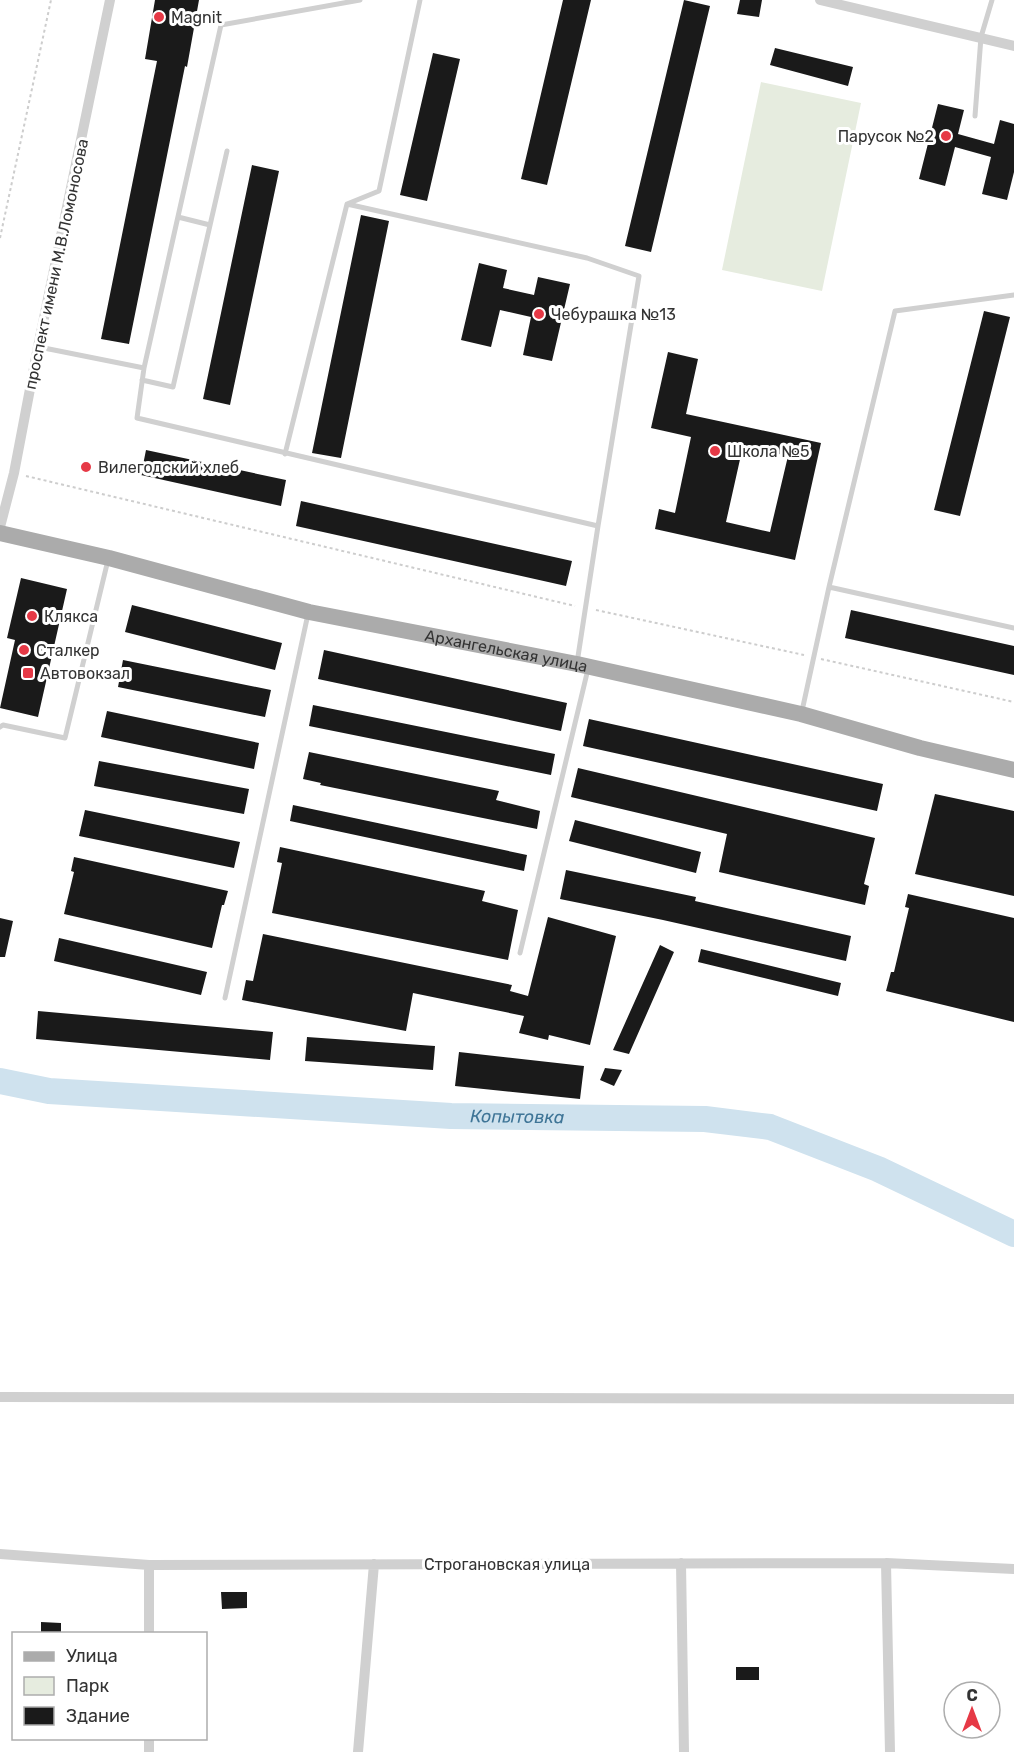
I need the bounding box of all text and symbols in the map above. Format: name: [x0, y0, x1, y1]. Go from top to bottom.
place label: Magnit: [171, 8, 222, 27]
marker: Magnit: [152, 10, 166, 24]
place label: Парусок №2: [838, 127, 934, 146]
marker: Парусок №2: [939, 129, 953, 143]
street label: проспект имени М.В.Ломоносова: [21, 137, 92, 391]
place label: Чебурашка №13: [551, 305, 676, 324]
marker: Чебурашка №13: [532, 307, 546, 321]
place label: Школа №5: [727, 442, 810, 461]
marker: Школа №5: [708, 444, 722, 458]
place label: Вилегодский хлеб: [98, 458, 239, 477]
marker: Вилегодский хлеб: [79, 460, 93, 474]
place label: Клякса: [44, 607, 98, 626]
marker: Клякса: [25, 609, 39, 623]
street label: Архангельская улица: [423, 626, 589, 676]
place label: Сталкер: [36, 641, 100, 660]
marker: Сталкер: [17, 643, 31, 657]
place label: Автовокзал: [40, 664, 130, 683]
marker: Автовокзал: [21, 666, 35, 680]
water label: Копытовка: [470, 1105, 565, 1128]
street label: Строгановская улица: [424, 1555, 590, 1574]
legend: [12, 1632, 207, 1740]
text: Улица: [66, 1645, 118, 1667]
text: Парк: [66, 1675, 110, 1697]
north arrow: [942, 1680, 1002, 1740]
text: С: [966, 1686, 978, 1705]
text: Здание: [66, 1705, 130, 1727]

